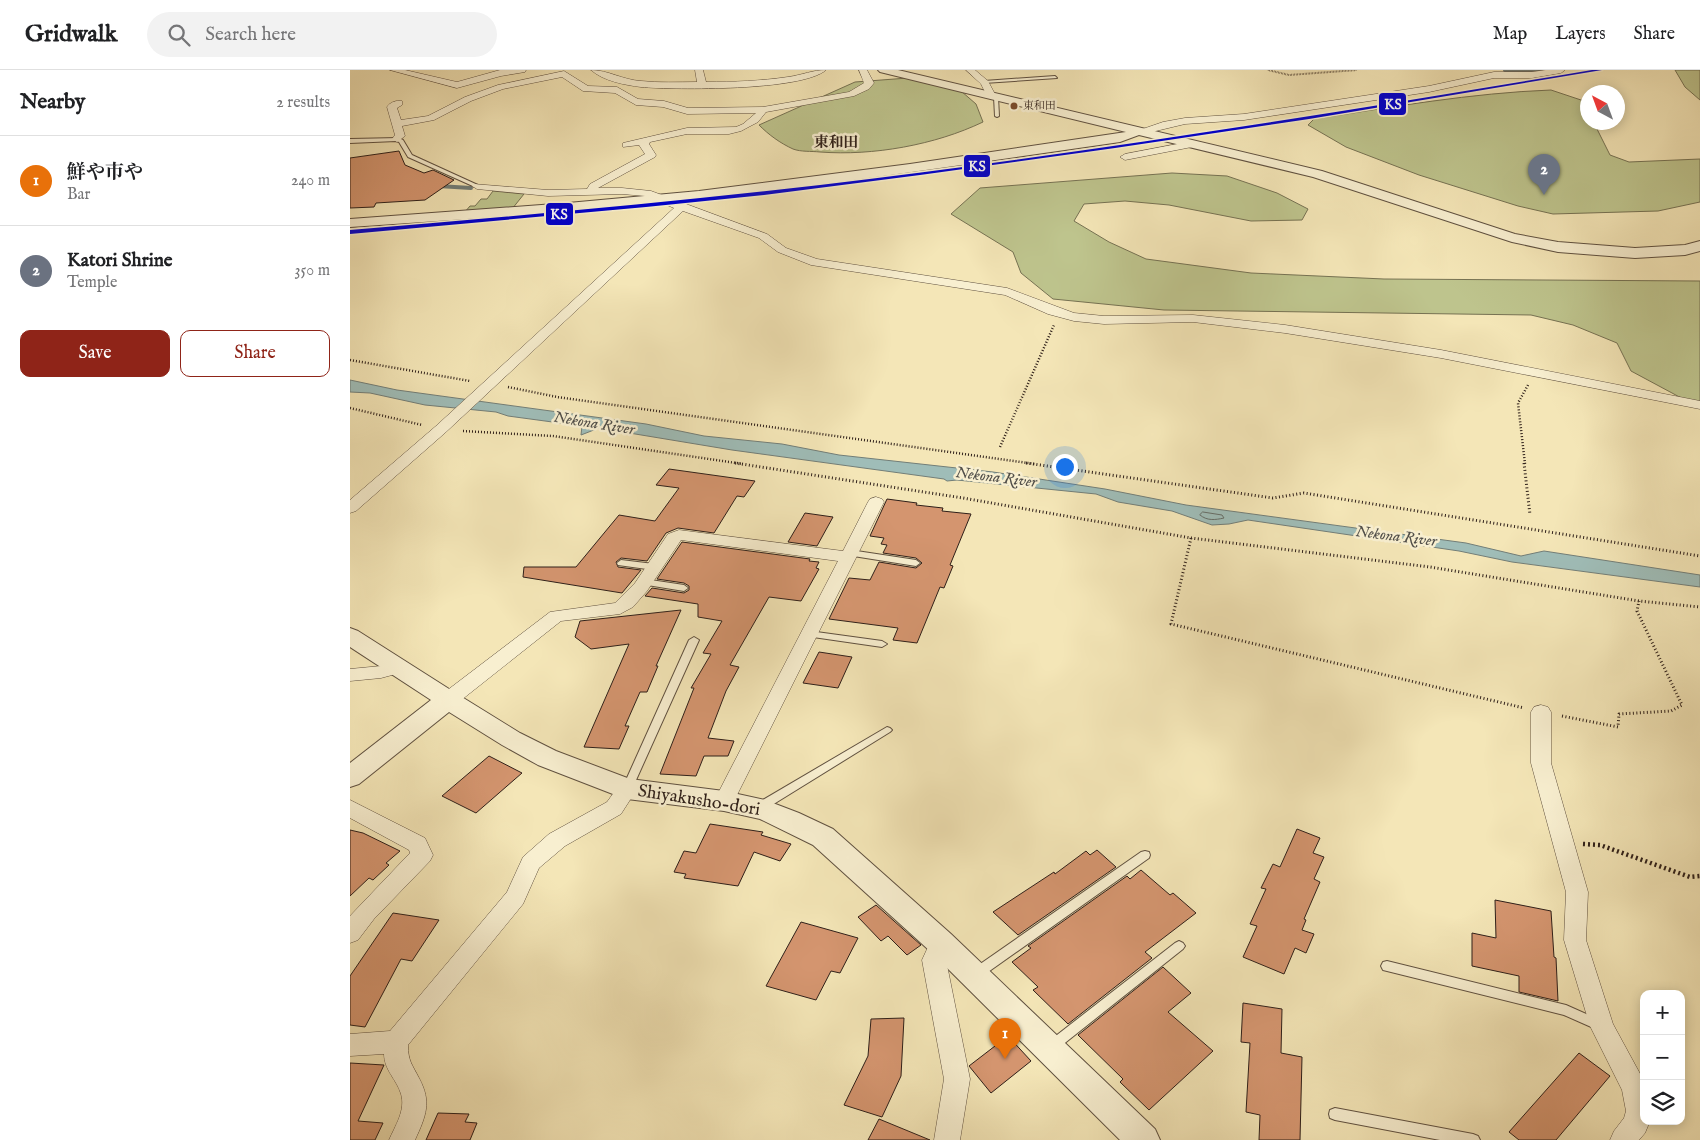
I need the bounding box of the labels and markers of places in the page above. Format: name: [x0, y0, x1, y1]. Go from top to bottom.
place label: 東和田: [1023, 99, 1056, 113]
marker: 東和田: [1009, 101, 1019, 111]
pin: 2: [1528, 154, 1560, 195]
pin: 1: [989, 1018, 1021, 1059]

